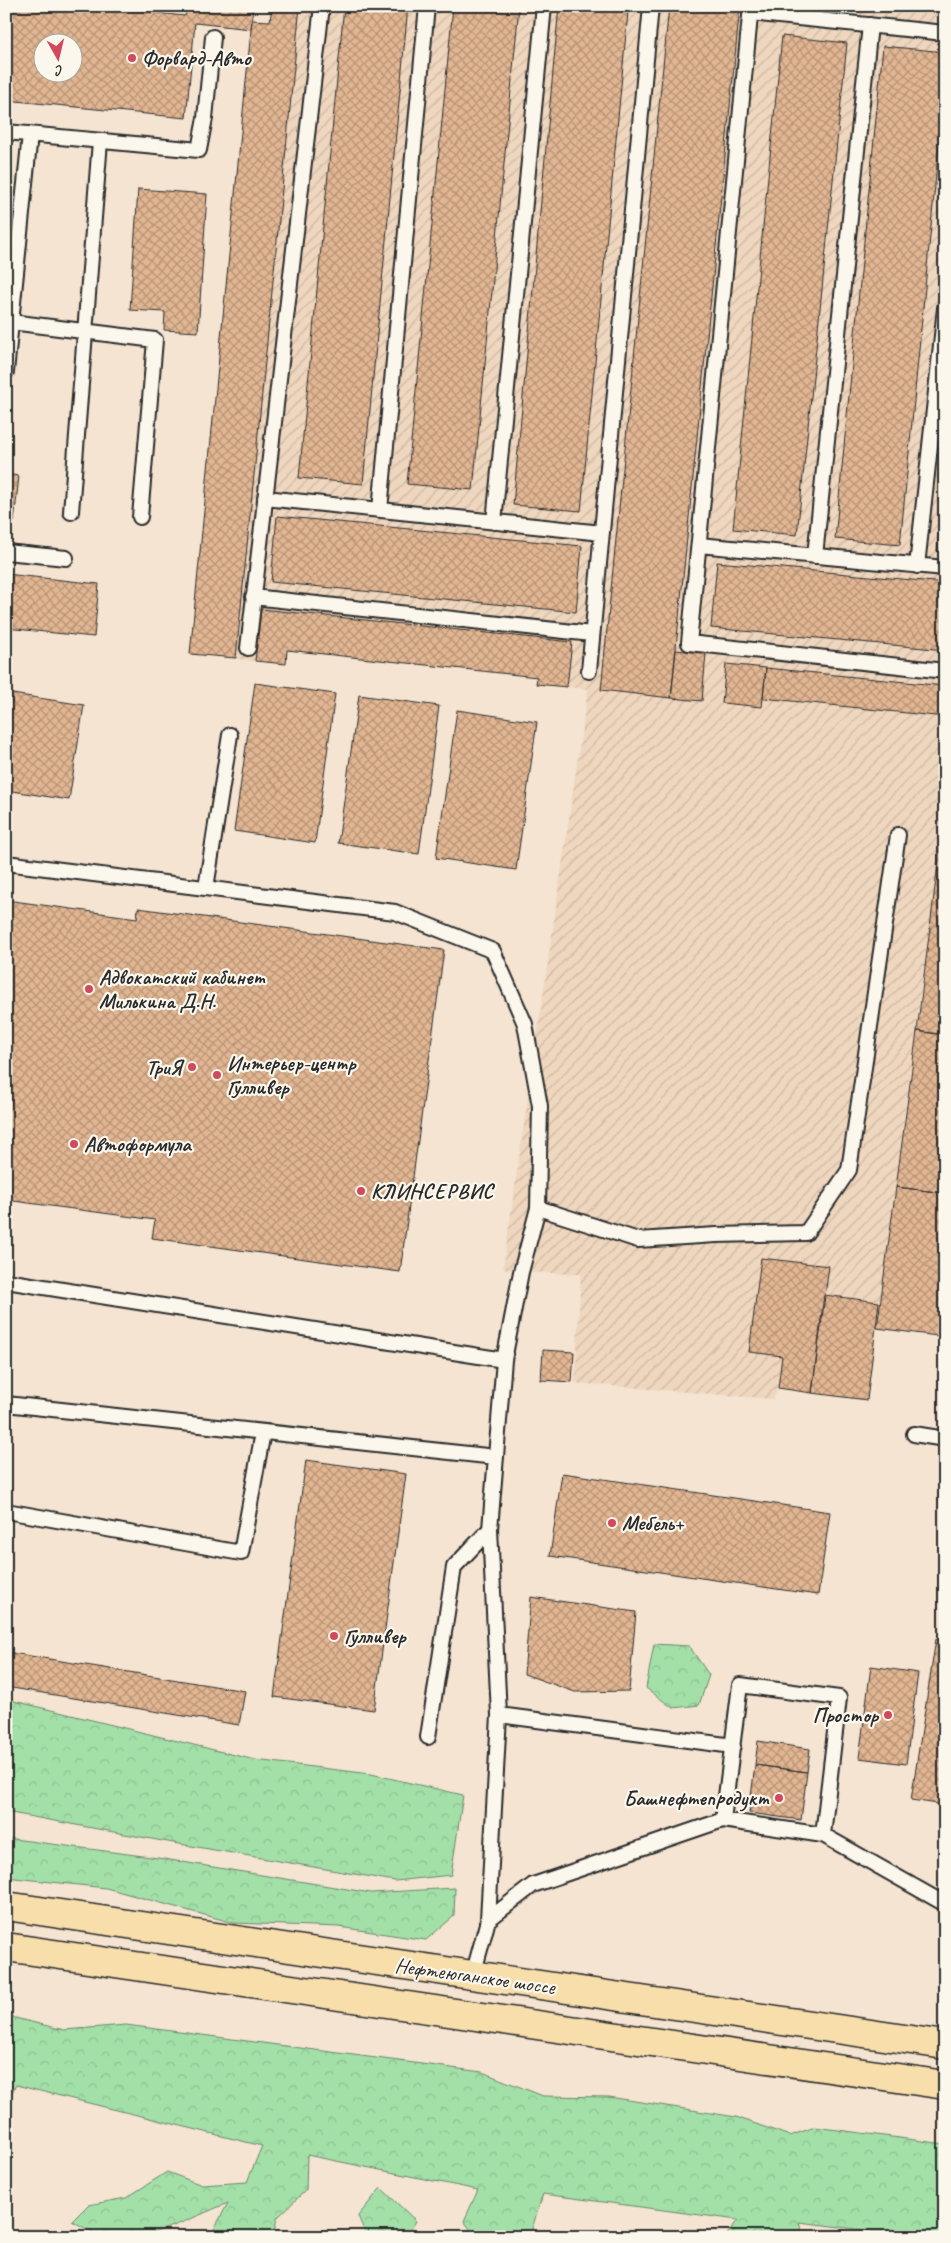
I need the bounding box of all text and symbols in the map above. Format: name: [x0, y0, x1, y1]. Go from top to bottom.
north arrow: [32, 32, 82, 82]
place label: Форвард-Авто: [142, 45, 252, 71]
marker: Форвард-Авто: [126, 52, 138, 64]
text: С: [53, 61, 64, 80]
place label: Адвокатский кабинет Милькина Д.Н.: [99, 964, 266, 1014]
marker: Адвокатский кабинет Милькина Д.Н.: [83, 983, 95, 995]
place label: Интерьер-центр Гулливер: [227, 1050, 357, 1100]
place label: ТриЯ: [146, 1054, 186, 1080]
marker: ТриЯ: [186, 1061, 198, 1073]
marker: Интерьер-центр Гулливер: [211, 1069, 223, 1081]
place label: Автоформула: [84, 1131, 192, 1157]
marker: Автоформула: [68, 1138, 80, 1150]
place label: КЛИНСЕРВИС: [371, 1178, 495, 1204]
marker: КЛИНСЕРВИС: [355, 1185, 367, 1197]
place label: Мебель+: [622, 1510, 685, 1536]
marker: Мебель+: [606, 1517, 618, 1529]
place label: Гулливер: [344, 1623, 408, 1649]
marker: Гулливер: [328, 1630, 340, 1642]
place label: Простор: [813, 1702, 880, 1728]
marker: Простор: [882, 1709, 894, 1721]
place label: Башнефтепродукт: [624, 1785, 770, 1812]
marker: Башнефтепродукт: [773, 1792, 785, 1804]
street label: Нефтеюганское шоссе: [394, 1952, 558, 2000]

